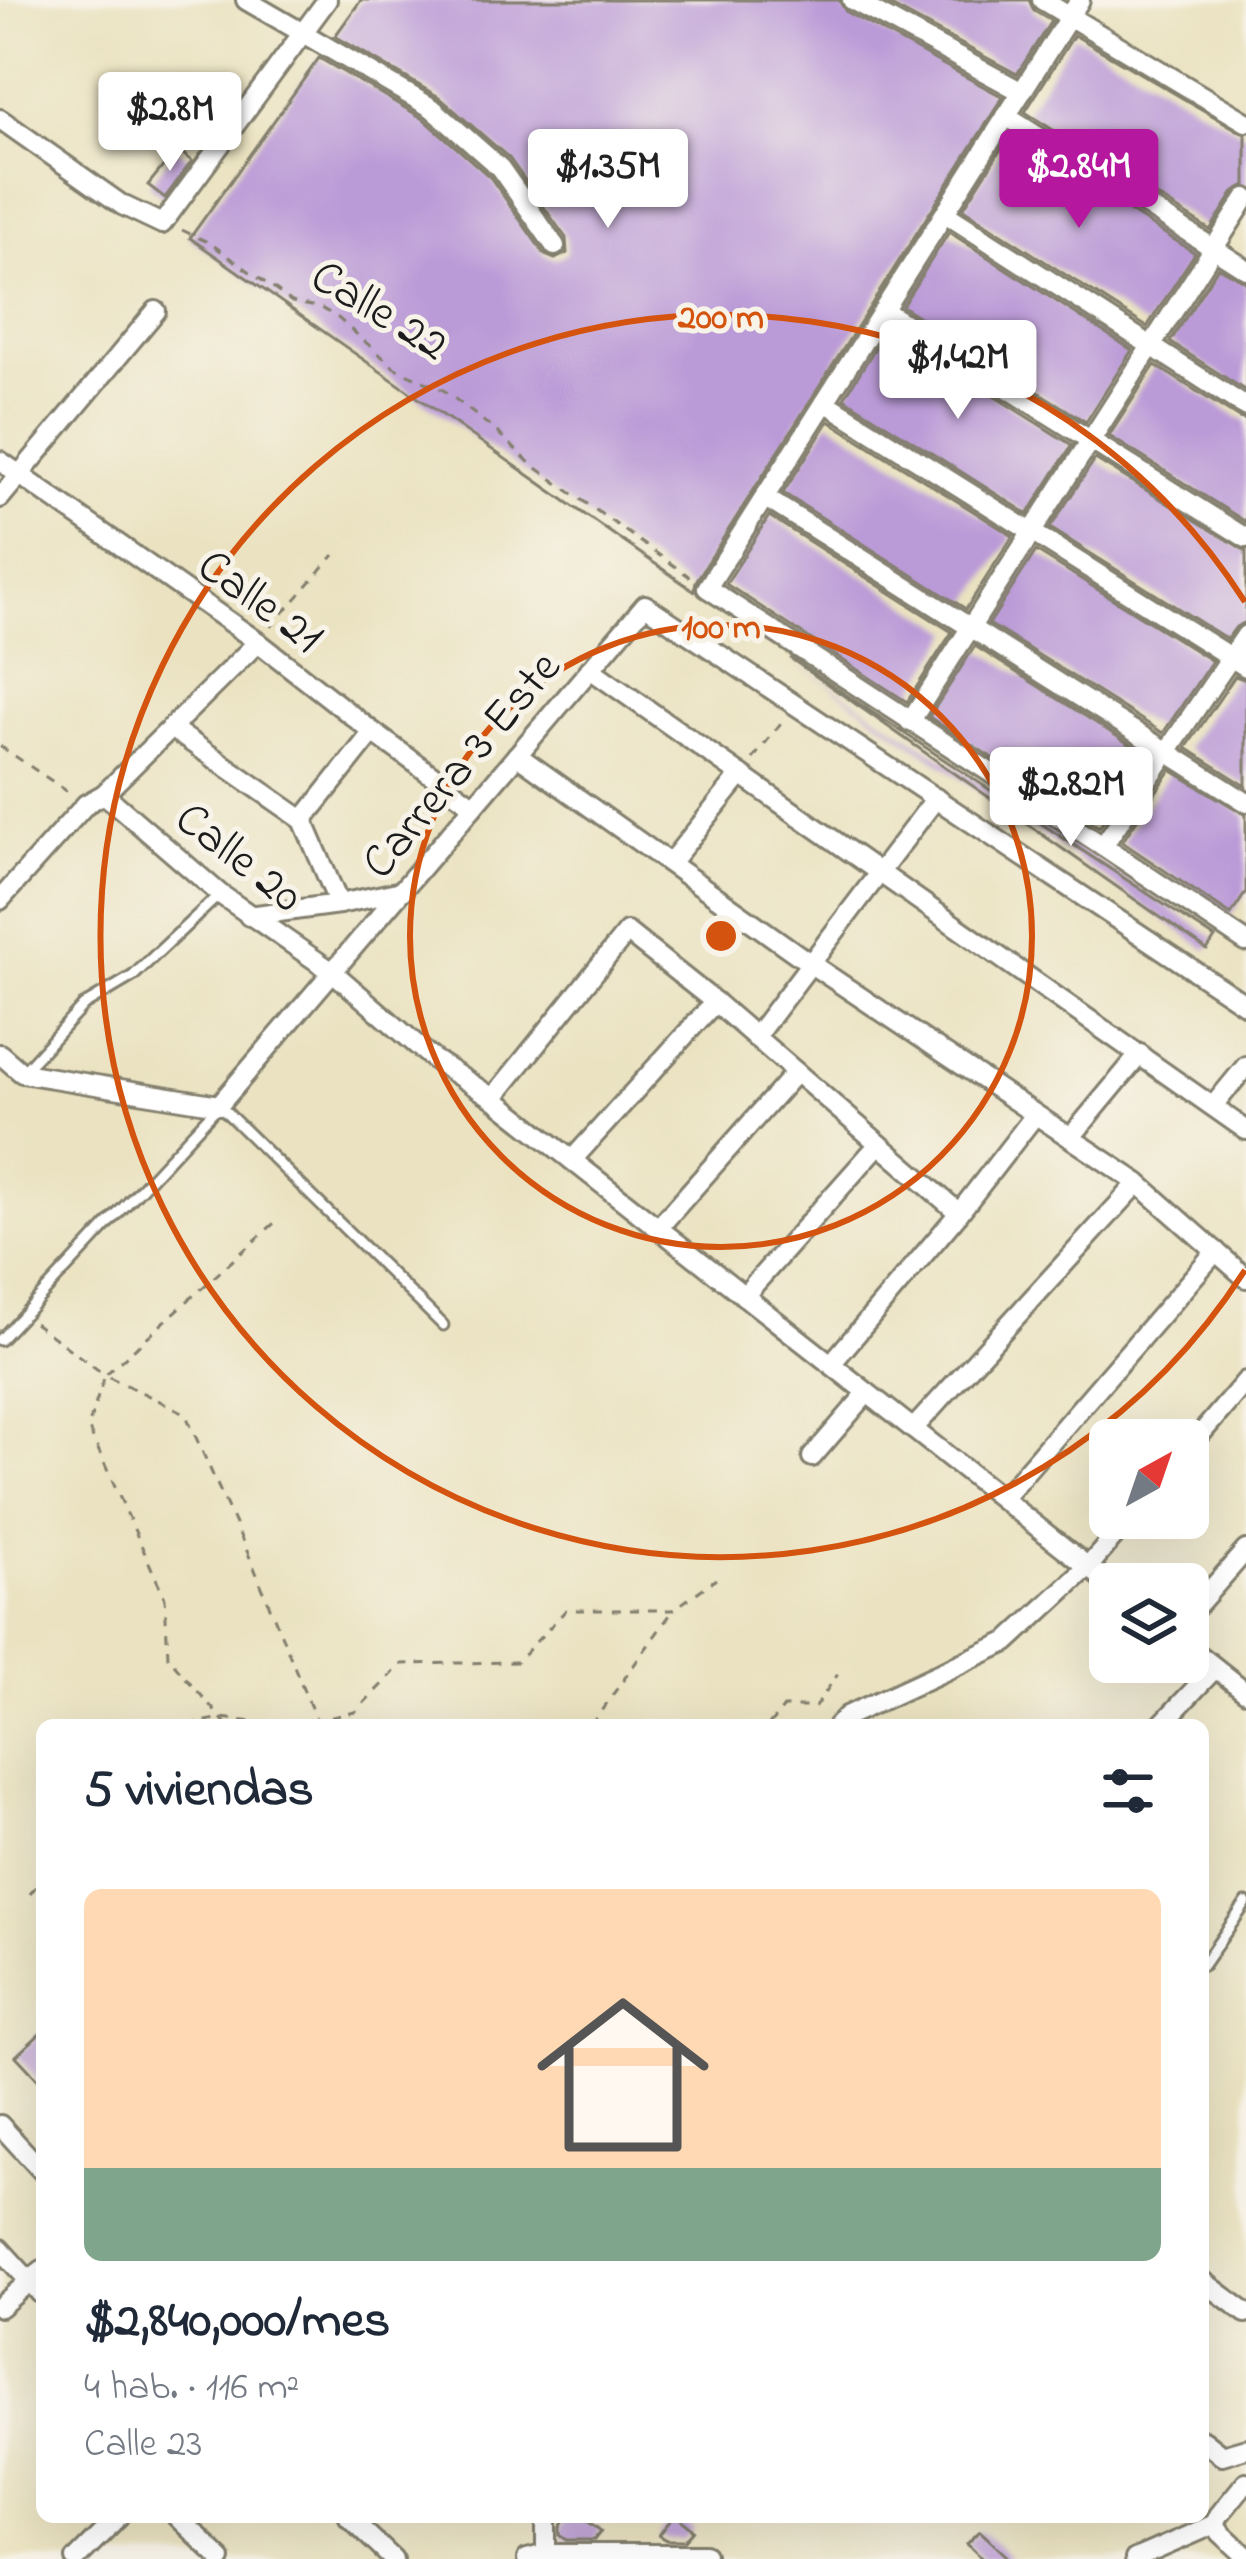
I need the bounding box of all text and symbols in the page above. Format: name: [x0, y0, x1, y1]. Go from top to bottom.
pin: $2.8M: [86, 72, 254, 174]
text: $2.8M: [125, 82, 215, 139]
pin: $1.35M: [510, 129, 706, 231]
pin: $2.84M: [981, 129, 1177, 231]
text: $1.35M: [555, 139, 661, 196]
text: $2.84M: [1026, 139, 1132, 196]
street label: Calle 22: [296, 244, 461, 381]
text: 200 m: [677, 293, 764, 346]
pin: $1.42M: [860, 320, 1056, 422]
text: $1.42M: [906, 330, 1010, 387]
street label: Calle 21: [181, 533, 337, 673]
text: 100 m: [681, 603, 761, 656]
street label: Carrera 3 Este: [346, 636, 580, 896]
pin: $2.82M: [973, 747, 1169, 849]
text: $2.82M: [1017, 757, 1125, 814]
street label: Calle 20: [159, 786, 317, 932]
centre of rings: [700, 915, 742, 957]
north arrow: [1089, 1419, 1209, 1539]
map controls: [1089, 1419, 1209, 1683]
button: layers: [1089, 1563, 1209, 1683]
text: 5 viviendas: [84, 1754, 314, 1829]
icon: filters: [1095, 1758, 1161, 1824]
icon: home: [515, 1967, 731, 2183]
text: $2,840,000/mes: [84, 2285, 390, 2360]
text: 4 hab. · 116 m²: [84, 2360, 299, 2417]
text: Calle 23: [84, 2417, 202, 2474]

